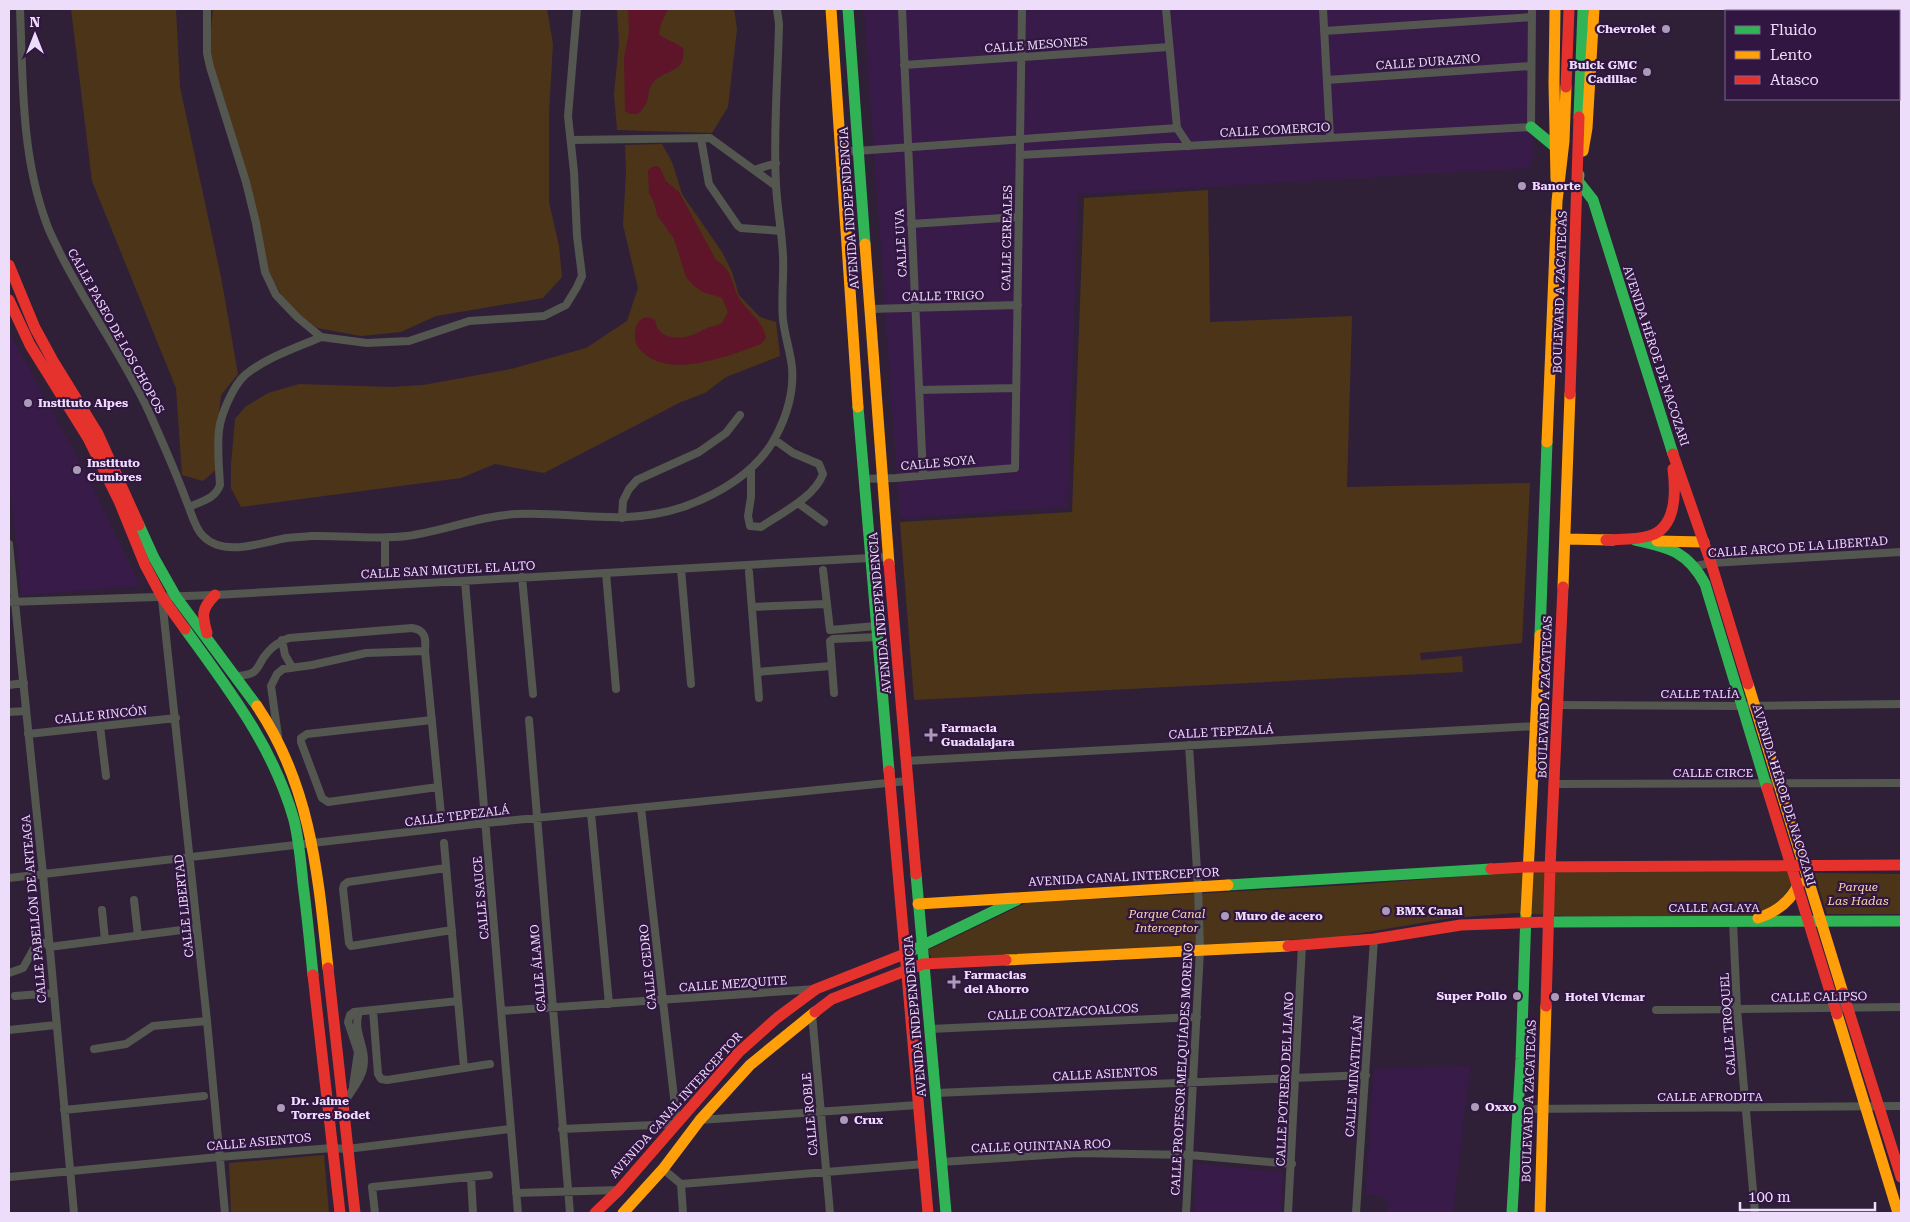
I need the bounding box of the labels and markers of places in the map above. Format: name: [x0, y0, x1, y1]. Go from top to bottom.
place label: Chevrolet: [1597, 22, 1656, 36]
marker: Chevrolet: [1660, 23, 1672, 35]
place label: Buick GMC Cadillac: [1569, 58, 1638, 86]
marker: Buick GMC Cadillac: [1641, 66, 1653, 78]
place label: Banorte: [1532, 179, 1581, 193]
marker: Banorte: [1516, 180, 1528, 192]
place label: Instituto Alpes: [38, 396, 128, 410]
marker: Instituto Alpes: [22, 397, 34, 409]
place label: Instituto Cumbres: [87, 456, 142, 484]
marker: Instituto Cumbres: [71, 464, 83, 476]
place label: Farmacia Guadalajara: [941, 721, 1015, 749]
marker: Farmacia Guadalajara: [925, 729, 937, 741]
place label: BMX Canal: [1396, 904, 1463, 918]
marker: BMX Canal: [1380, 905, 1392, 917]
place label: Muro de acero: [1235, 909, 1323, 923]
marker: Muro de acero: [1219, 910, 1231, 922]
place label: Farmacias del Ahorro: [964, 968, 1029, 996]
marker: Farmacias del Ahorro: [948, 976, 960, 988]
place label: Super Pollo: [1436, 989, 1507, 1003]
marker: Super Pollo: [1511, 990, 1523, 1002]
place label: Hotel Vicmar: [1565, 990, 1645, 1004]
marker: Hotel Vicmar: [1549, 991, 1561, 1003]
place label: Dr. Jaime Torres Bodet: [291, 1094, 370, 1122]
place label: Oxxo: [1485, 1100, 1517, 1114]
marker: Oxxo: [1469, 1101, 1481, 1113]
marker: Dr. Jaime Torres Bodet: [275, 1102, 287, 1114]
place label: Crux: [854, 1113, 883, 1127]
marker: Crux: [838, 1114, 850, 1126]

